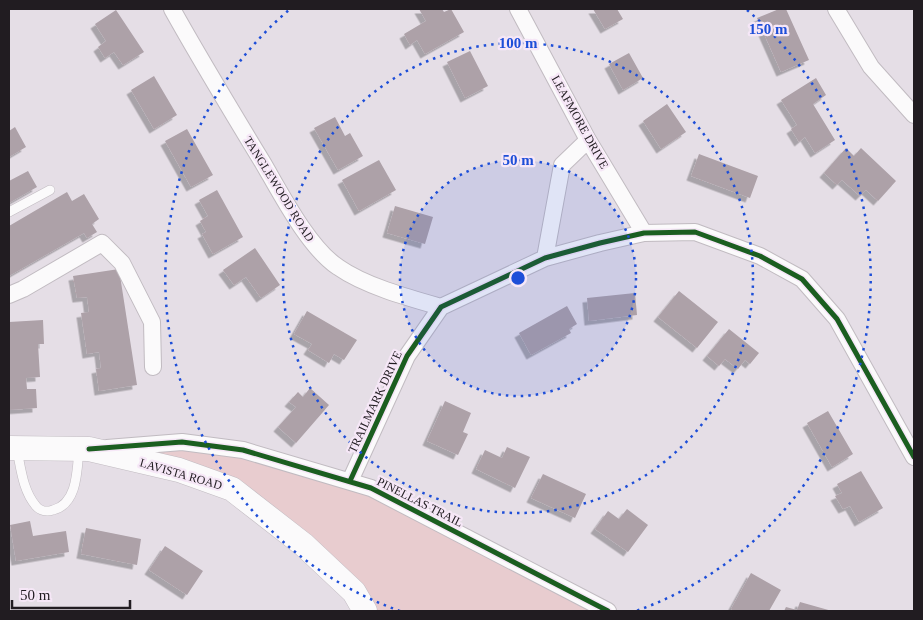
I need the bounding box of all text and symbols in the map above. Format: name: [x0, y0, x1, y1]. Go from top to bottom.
text: 150 m: [749, 21, 788, 37]
text: 100 m: [499, 35, 538, 51]
street label: LEAFMORE DRIVE: [549, 73, 611, 171]
street label: TANGLEWOOD ROAD: [241, 134, 317, 244]
text: 50 m: [502, 152, 534, 168]
centre of rings: [509, 269, 527, 287]
street label: TRAILMARK DRIVE: [345, 349, 405, 455]
street label: LAVISTA ROAD: [138, 456, 224, 493]
street label: PINELLAS TRAIL: [375, 474, 465, 530]
scale bar: [12, 578, 130, 610]
text: 50 m: [20, 587, 51, 603]

